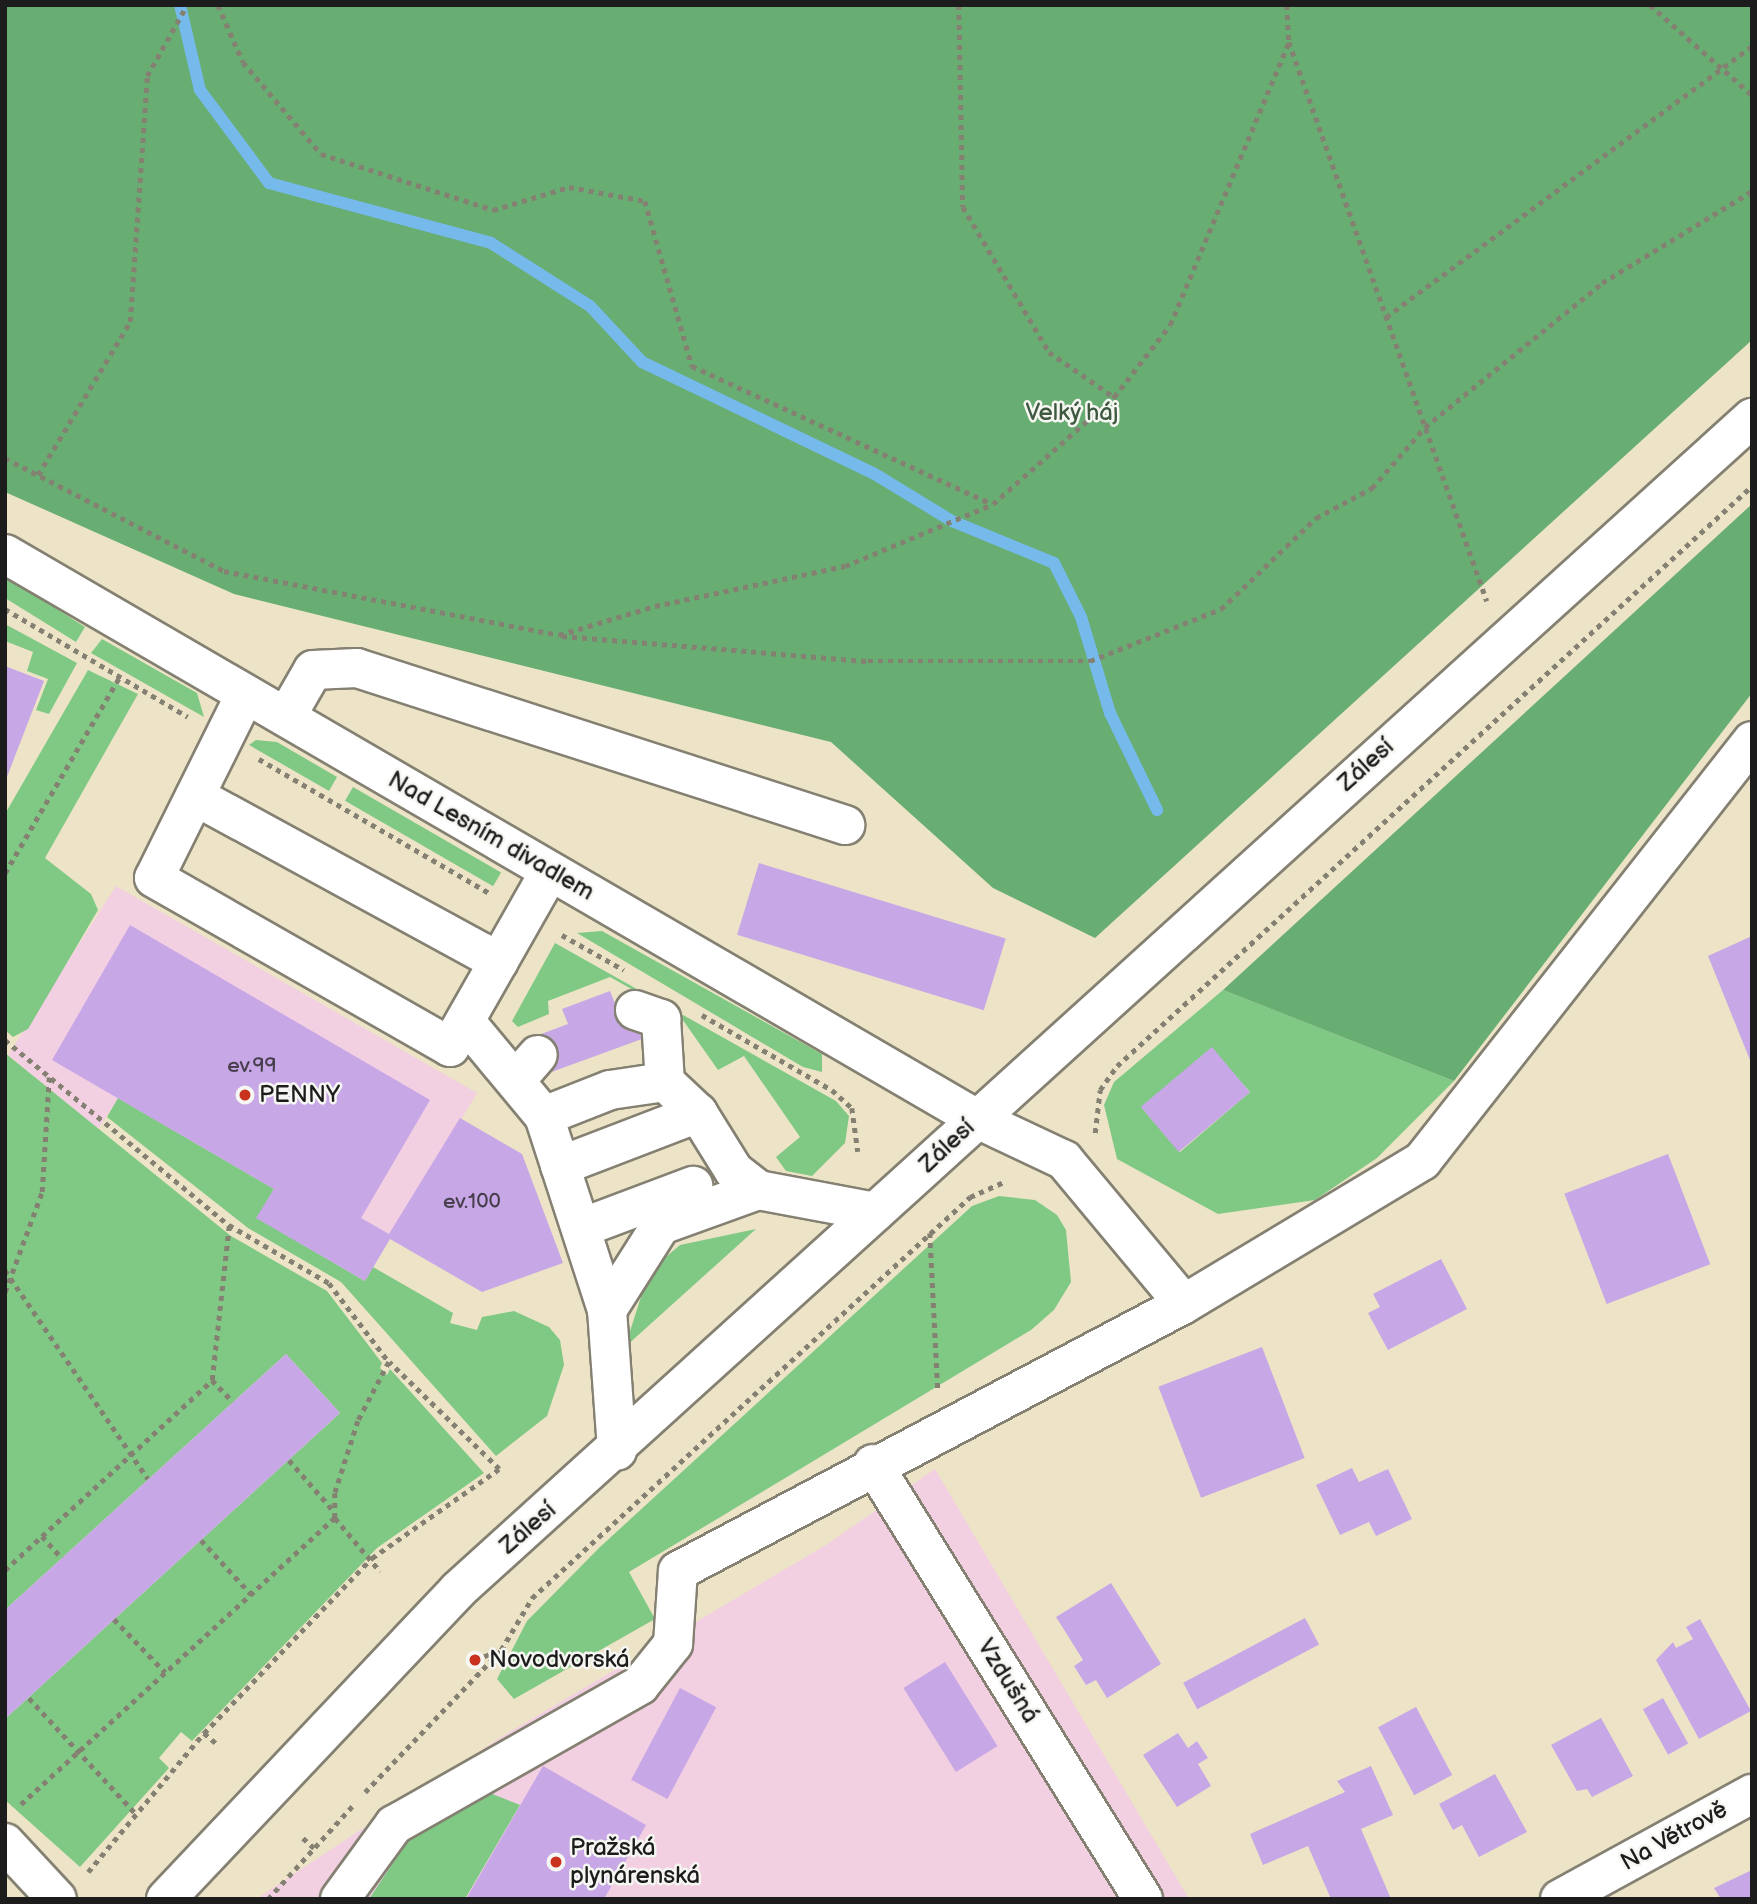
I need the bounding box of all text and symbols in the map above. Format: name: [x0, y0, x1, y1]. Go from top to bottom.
park label: Velký háj: [1025, 399, 1119, 427]
street label: Zálesí: [1332, 732, 1400, 798]
street label: Nad Lesním divadlem: [383, 765, 599, 907]
house number: ev.99: [227, 1053, 277, 1079]
place label: PENNY: [259, 1081, 340, 1109]
marker: PENNY: [237, 1087, 253, 1103]
street label: Zálesí: [913, 1113, 981, 1179]
house number: ev.100: [443, 1189, 501, 1215]
street label: Zálesí: [494, 1496, 562, 1560]
street label: Vzdušná: [971, 1634, 1045, 1728]
place label: Novodvorská: [489, 1646, 630, 1674]
marker: Novodvorská: [467, 1652, 483, 1668]
street label: Na Větrově: [1615, 1795, 1733, 1877]
place label: Pražská plynárenská: [570, 1834, 700, 1890]
marker: Pražská plynárenská: [548, 1854, 564, 1870]

